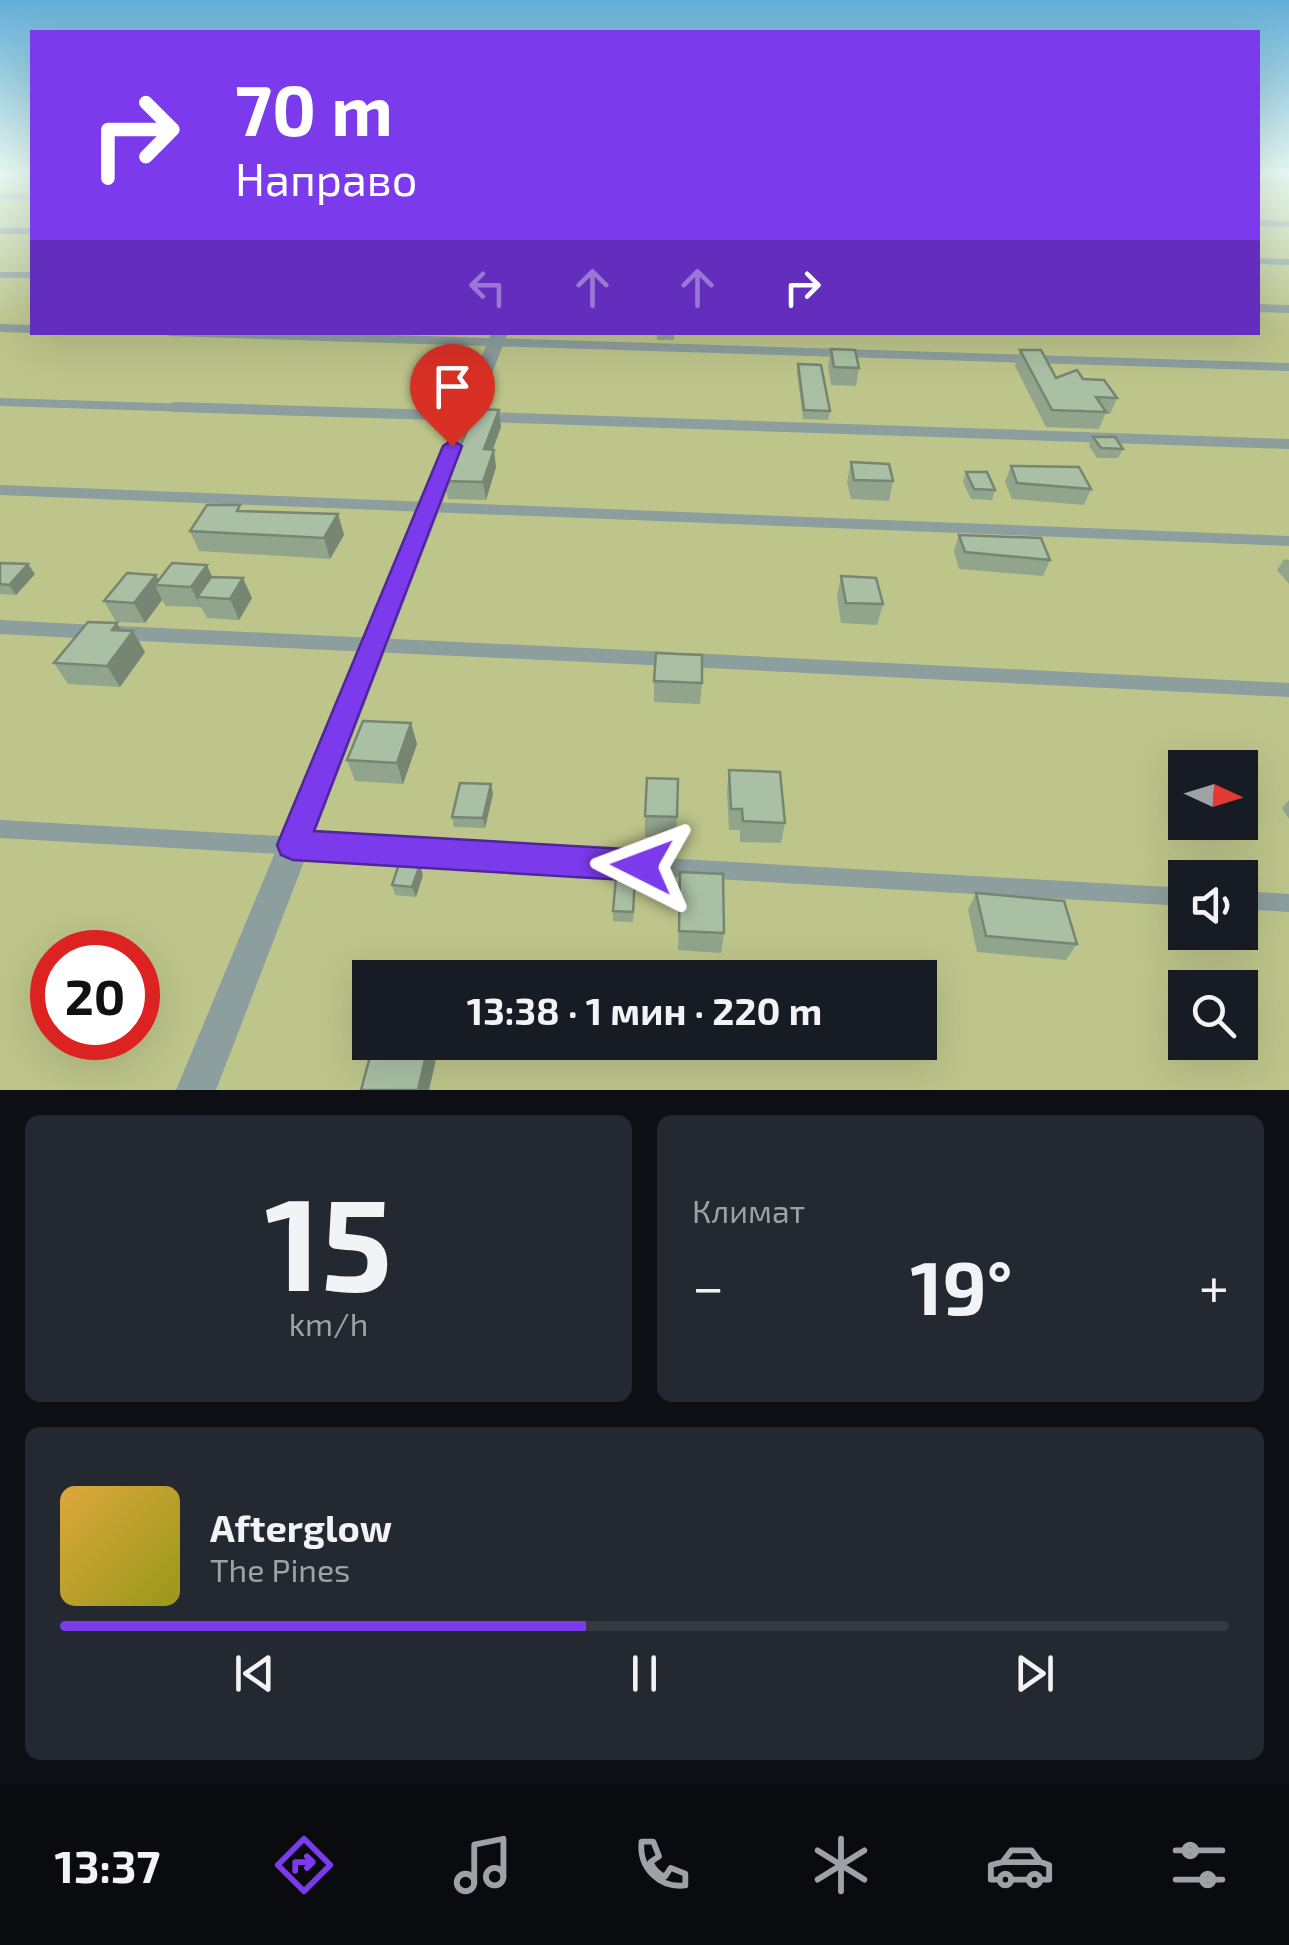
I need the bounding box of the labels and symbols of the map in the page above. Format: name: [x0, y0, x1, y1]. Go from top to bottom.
pin: [410, 344, 495, 447]
north arrow: [1168, 750, 1258, 840]
position arrow: [590, 814, 694, 918]
speed limit sign: 20: [30, 930, 160, 1060]

